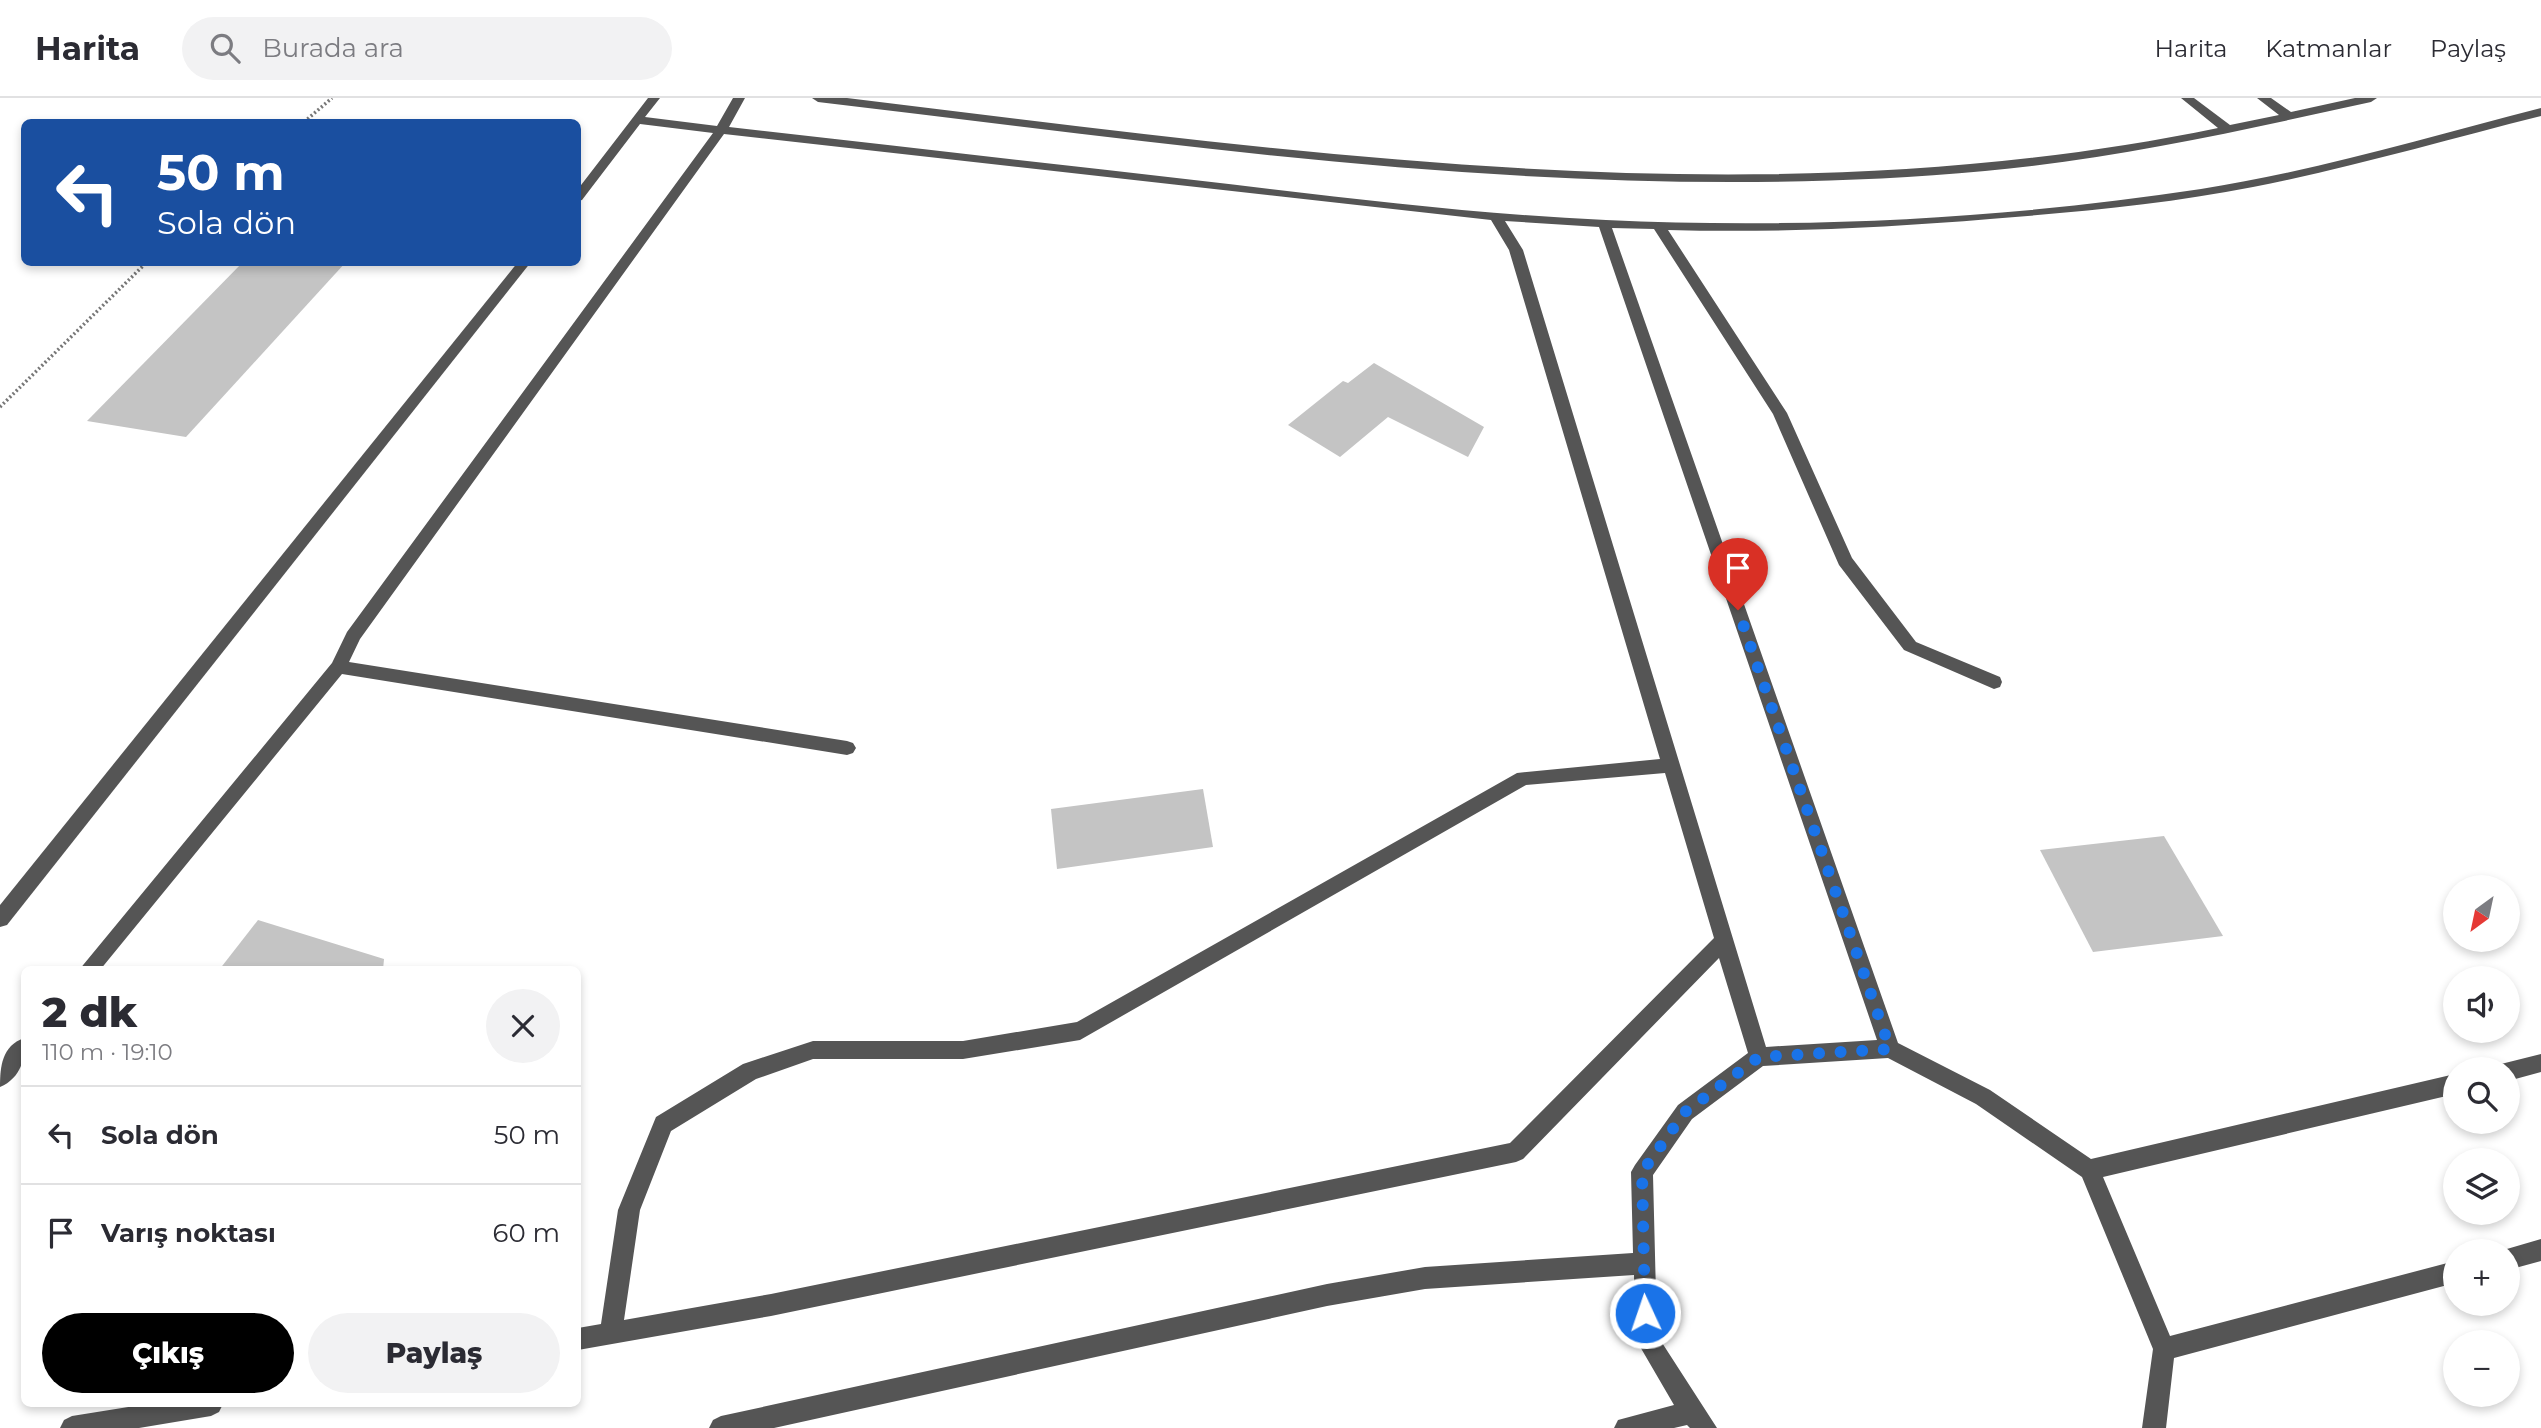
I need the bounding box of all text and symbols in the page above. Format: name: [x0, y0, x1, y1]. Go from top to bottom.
search box: [182, 17, 672, 80]
text: Harita: [35, 28, 140, 68]
icon: search: [206, 29, 244, 67]
text: Burada ara: [262, 32, 404, 64]
text: Harita: [2155, 34, 2227, 63]
text: Katmanlar: [2265, 34, 2392, 63]
text: Paylaş: [2430, 34, 2506, 63]
text: 50 m: [157, 143, 285, 202]
icon: left: [42, 147, 133, 238]
text: Sola dön: [157, 203, 296, 242]
pin: [1708, 538, 1768, 610]
icon: arrive: [1719, 549, 1757, 587]
north arrow: [2443, 875, 2520, 952]
map controls: [2443, 875, 2520, 1407]
button: sound: [2443, 966, 2520, 1043]
text: 2 dk: [42, 986, 137, 1038]
button: close: [486, 989, 560, 1063]
text: 110 m · 19:10: [42, 1038, 173, 1066]
button: search: [2443, 1057, 2520, 1134]
icon: left: [42, 1116, 80, 1154]
text: Sola dön: [101, 1119, 219, 1151]
text: 50 m: [494, 1119, 560, 1151]
button: layers: [2443, 1148, 2520, 1225]
icon: arrive: [42, 1214, 80, 1252]
text: Varış noktası: [101, 1217, 276, 1249]
text: 60 m: [493, 1217, 560, 1249]
button: +: [2443, 1239, 2520, 1316]
position arrow: [1608, 1276, 1682, 1350]
button: Çıkış: [42, 1313, 294, 1393]
button: Paylaş: [308, 1313, 560, 1393]
button: −: [2443, 1330, 2520, 1407]

